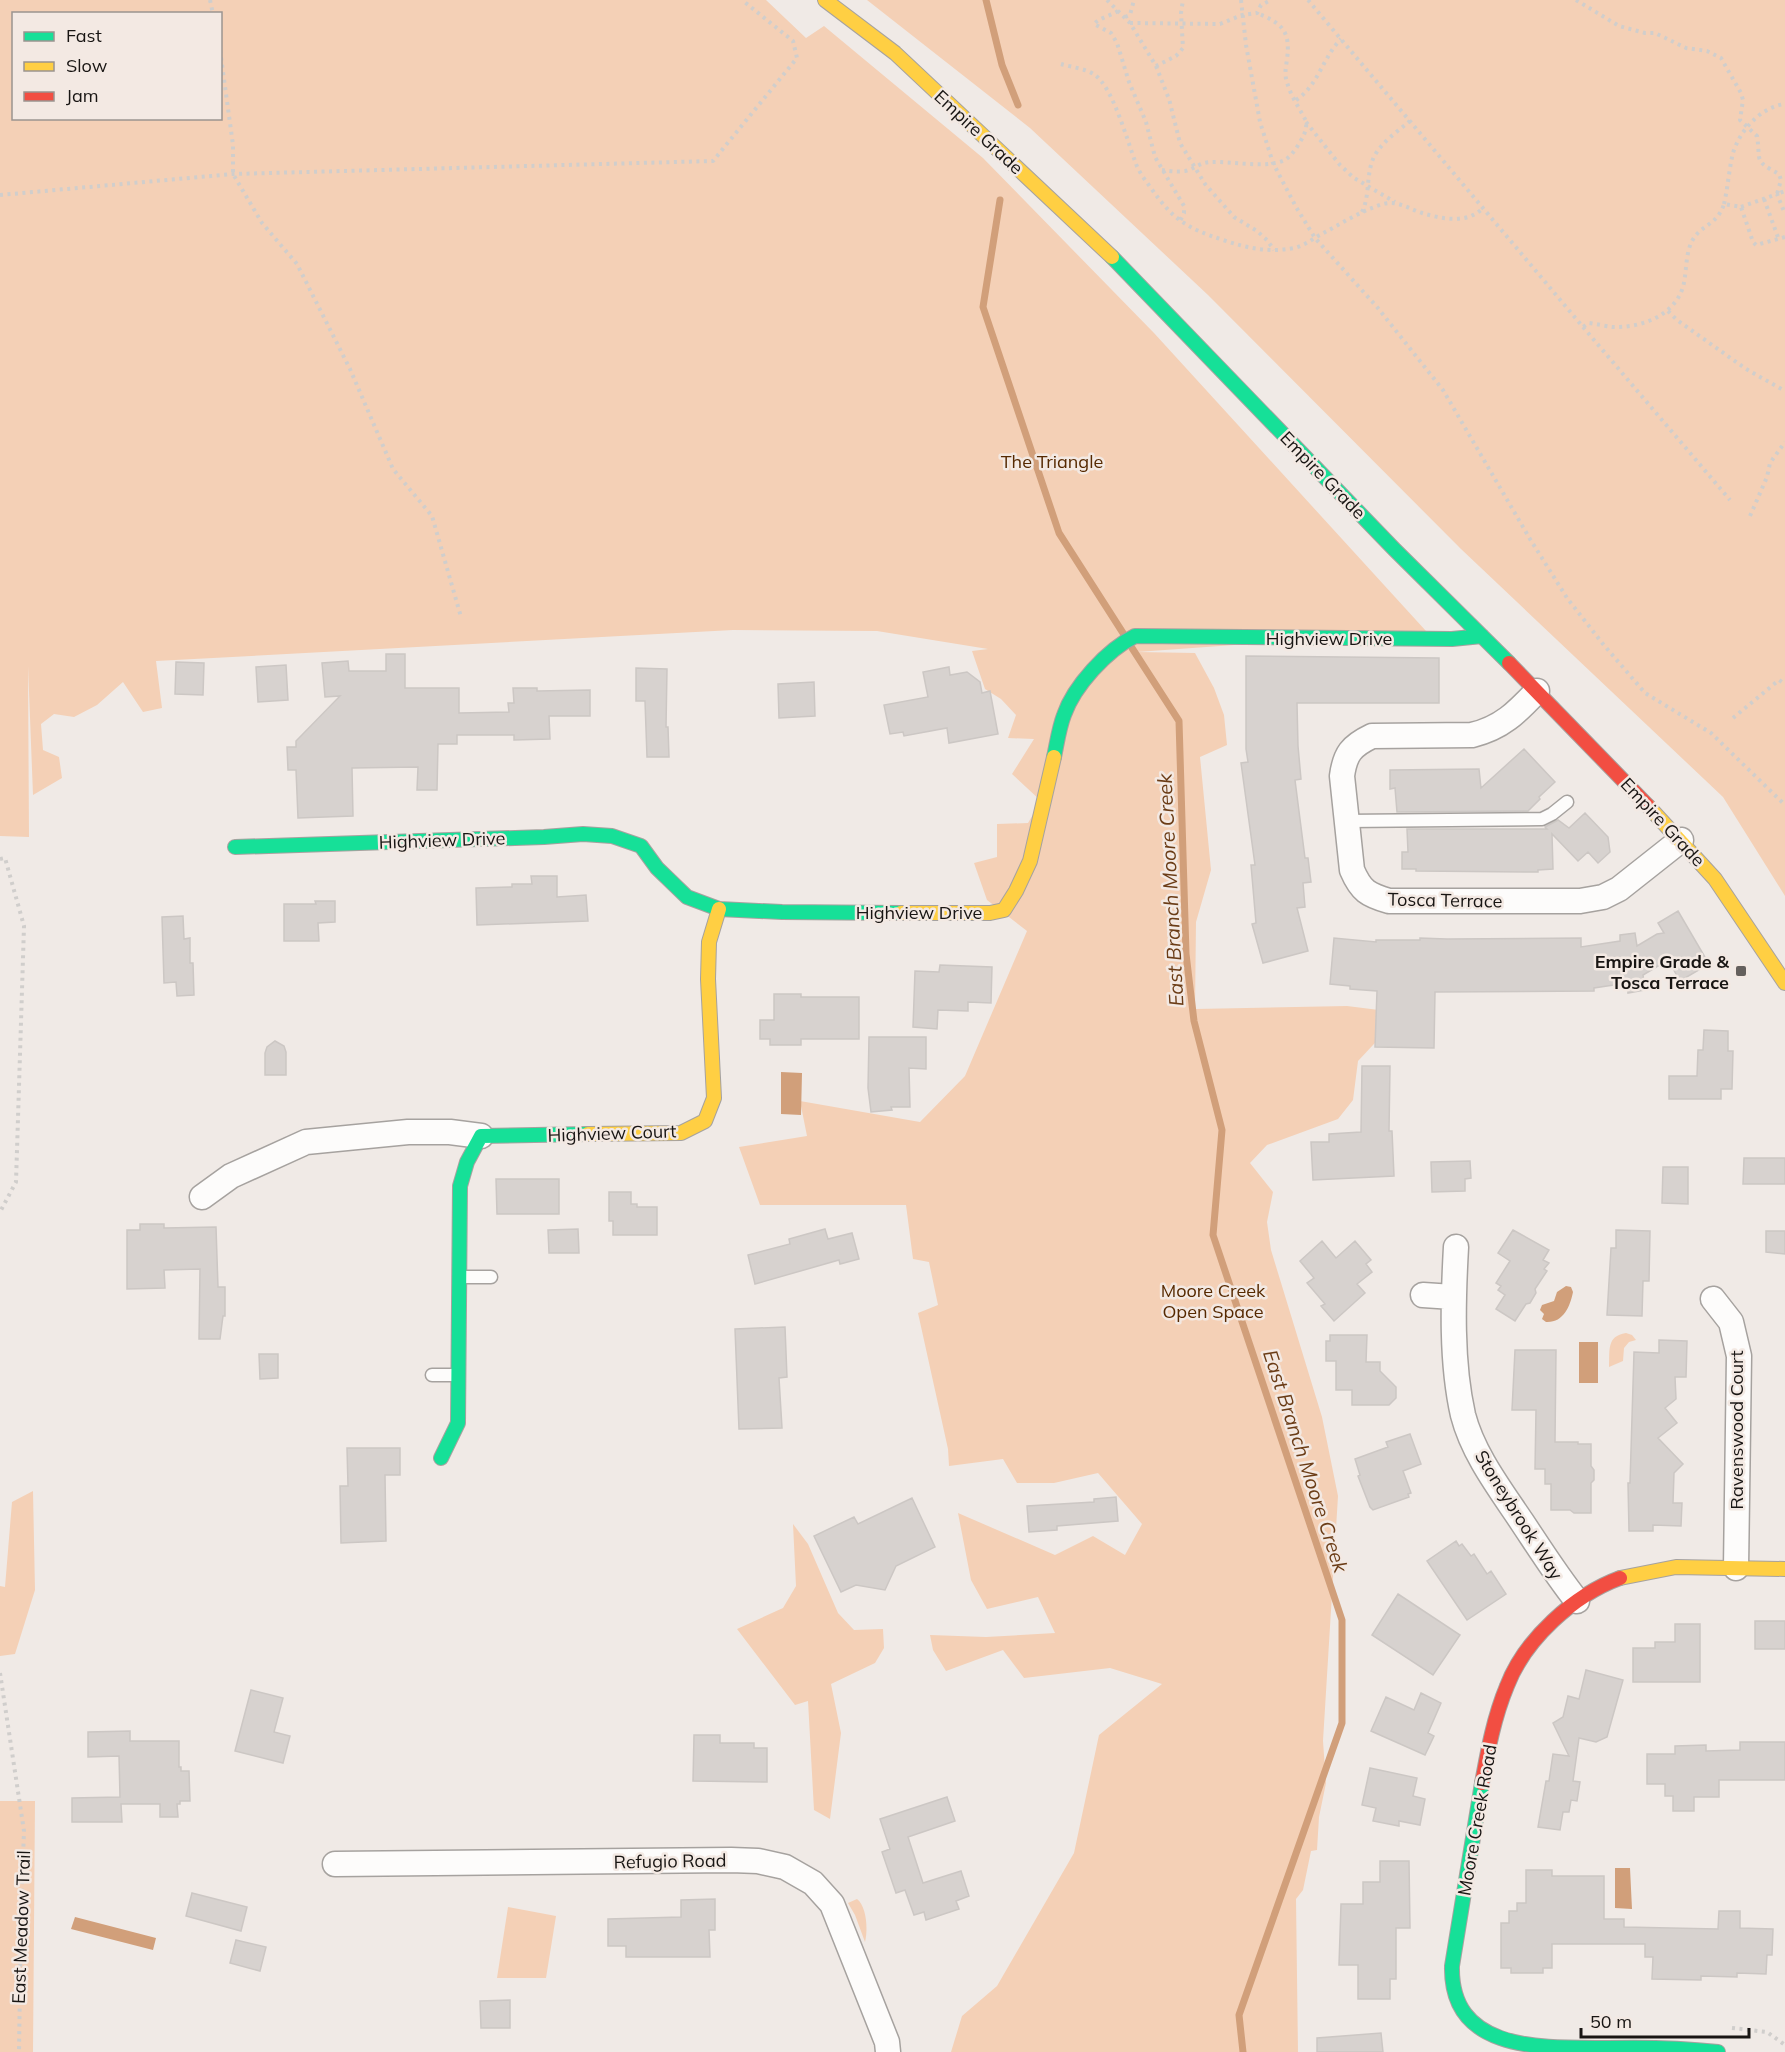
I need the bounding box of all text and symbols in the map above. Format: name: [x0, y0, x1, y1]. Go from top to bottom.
legend: [12, 12, 222, 120]
text: Fast: [66, 24, 102, 47]
text: Slow: [66, 54, 108, 77]
text: Jam: [66, 84, 99, 107]
street label: Empire Grade: [930, 85, 1028, 179]
street label: Empire Grade: [1275, 426, 1371, 524]
park label: The Triangle: [1001, 450, 1103, 473]
street label: Highview Drive: [1266, 627, 1392, 650]
water label: East Branch Moore Creek: [1151, 772, 1189, 1007]
street label: Empire Grade: [1616, 773, 1710, 871]
street label: Highview Drive: [378, 826, 506, 854]
street label: Tosca Terrace: [1387, 888, 1503, 912]
street label: Highview Drive: [856, 901, 982, 924]
place label: Empire Grade & Tosca Terrace: [1595, 950, 1730, 994]
marker: Empire Grade & Tosca Terrace: [1734, 964, 1748, 978]
street label: Highview Court: [547, 1119, 677, 1147]
park label: Moore Creek Open Space: [1161, 1279, 1266, 1323]
water label: East Branch Moore Creek: [1258, 1346, 1354, 1576]
street label: Ravenswood Court: [1725, 1351, 1748, 1509]
street label: Stoneybrook Way: [1470, 1446, 1568, 1584]
street label: Moore Creek Road: [1452, 1743, 1502, 1897]
street label: Refugio Road: [613, 1849, 727, 1873]
street label: East Meadow Trail: [7, 1850, 35, 2004]
scale bar: [1581, 2001, 1749, 2039]
text: 50 m: [1590, 2010, 1632, 2033]

